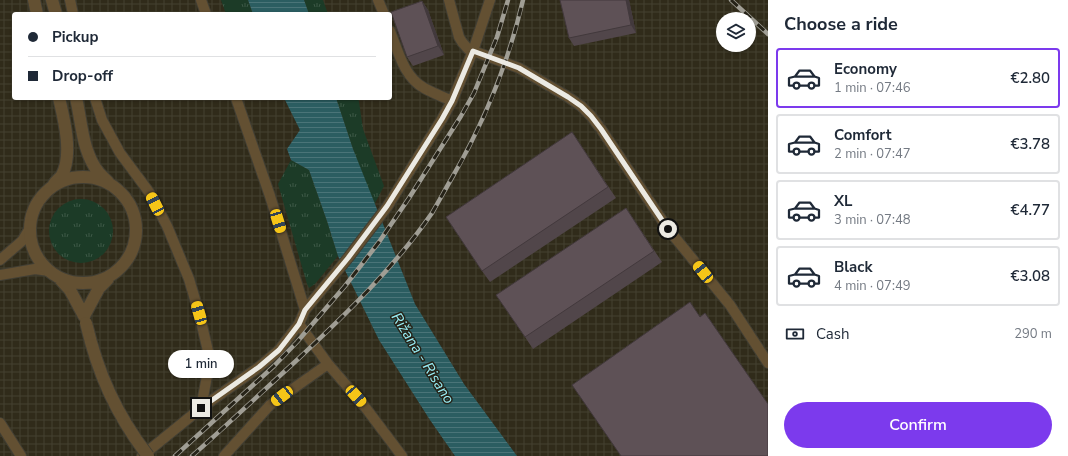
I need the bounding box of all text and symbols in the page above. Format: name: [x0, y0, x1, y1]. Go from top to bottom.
map controls: [716, 12, 756, 52]
button: layers: [716, 12, 756, 52]
text: Choose a ride: [784, 12, 898, 36]
text: Pickup: [52, 27, 98, 47]
text: Economy: [834, 59, 897, 79]
icon: car: [786, 60, 822, 96]
text: Drop-off: [52, 66, 113, 86]
text: €2.80: [1010, 68, 1050, 88]
text: 1 min · 07:46: [834, 79, 910, 97]
text: Comfort: [834, 125, 891, 145]
icon: car: [786, 126, 822, 162]
text: €3.78: [1010, 134, 1050, 154]
text: 2 min · 07:47: [834, 145, 910, 163]
car: [144, 191, 166, 217]
text: XL: [834, 191, 853, 211]
icon: car: [786, 192, 822, 228]
text: €4.77: [1010, 200, 1050, 220]
car: [269, 208, 287, 234]
text: 3 min · 07:48: [834, 211, 910, 229]
route start: [659, 220, 677, 238]
text: Black: [834, 257, 872, 277]
icon: car: [786, 258, 822, 294]
car: [691, 259, 715, 285]
text: €3.08: [1010, 266, 1050, 286]
text: 4 min · 07:49: [834, 277, 910, 295]
car: [190, 300, 208, 326]
water label: Rižana - Risano: [387, 308, 459, 408]
icon: cash: [784, 323, 806, 345]
text: Cash: [816, 324, 850, 344]
text: 290 m: [1014, 325, 1052, 343]
callout: 1 min: [168, 350, 234, 378]
text: 1 min: [184, 355, 218, 373]
car: [344, 383, 368, 409]
car: [269, 384, 295, 408]
route end: [192, 399, 210, 417]
button: Confirm: [784, 402, 1052, 448]

